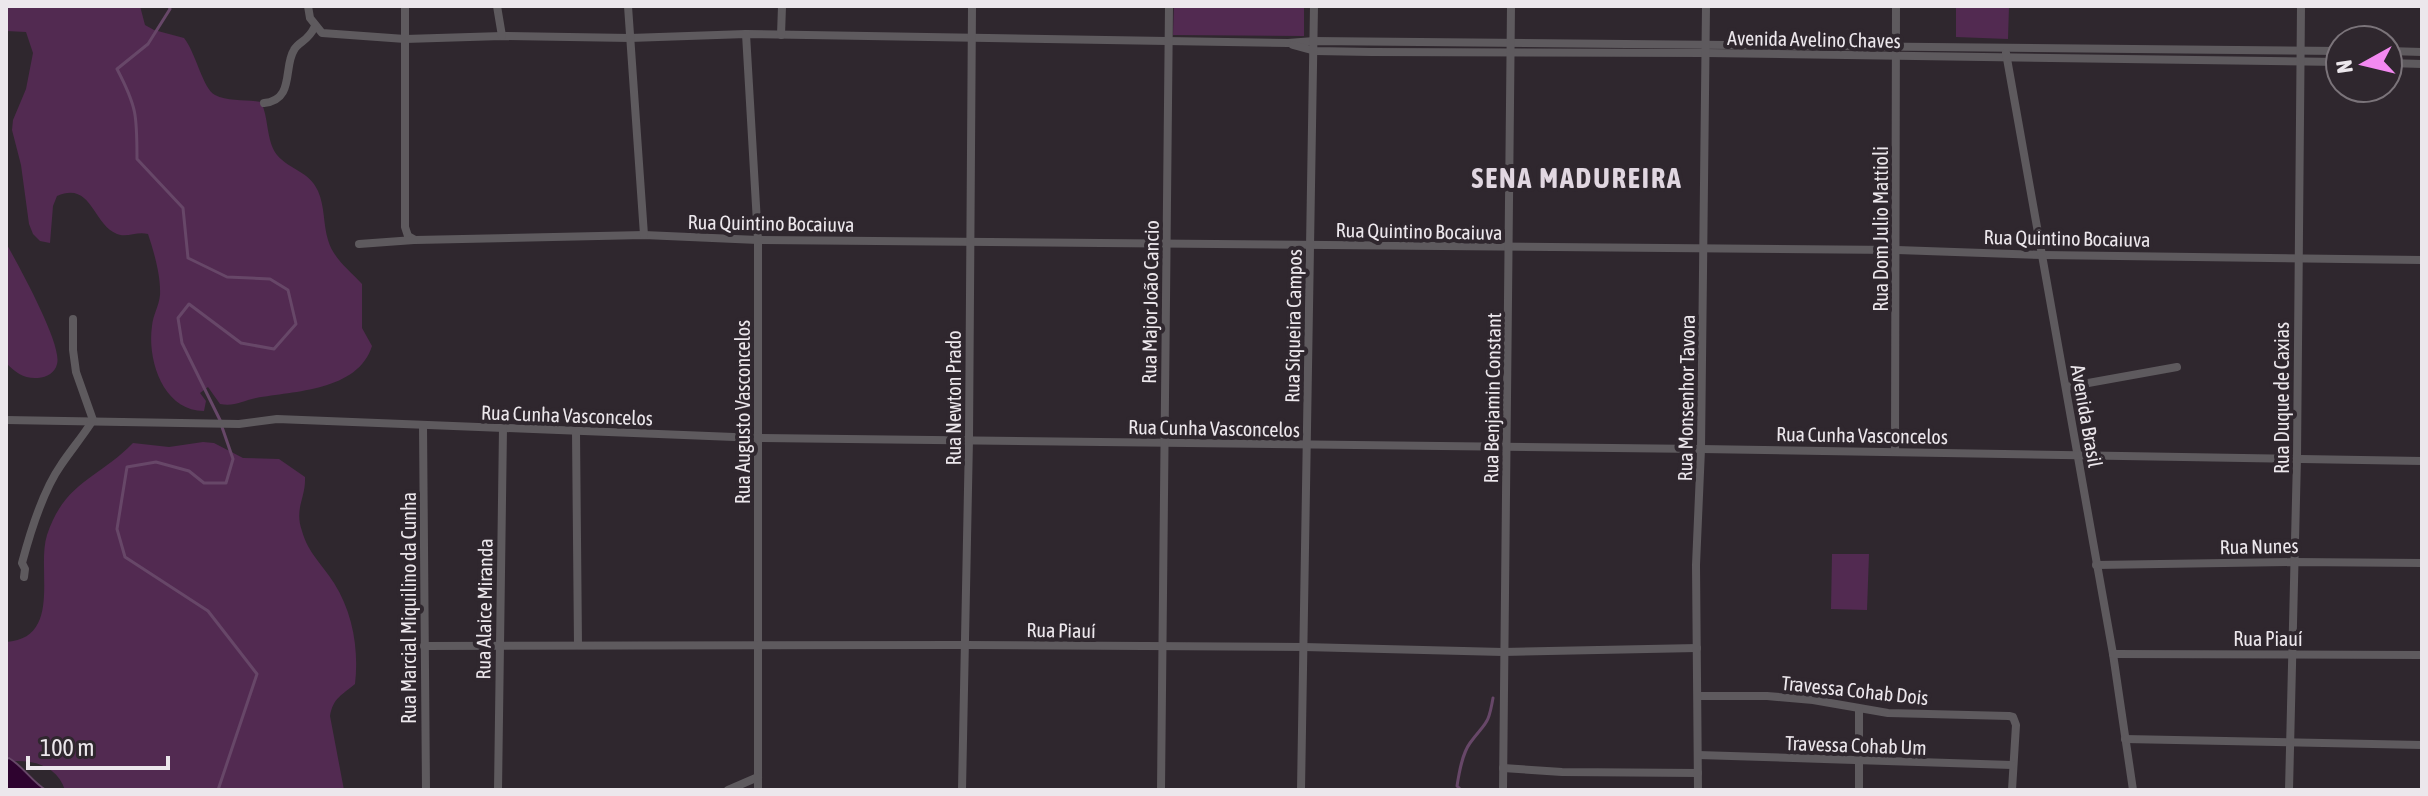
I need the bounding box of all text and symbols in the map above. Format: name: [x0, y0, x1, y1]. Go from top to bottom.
north arrow: [2324, 24, 2404, 104]
street label: Avenida Avelino Chaves: [1727, 26, 1901, 52]
text: N: [2330, 59, 2358, 75]
street label: Rua Dom Julio Mattioli: [1869, 146, 1892, 312]
district label: SENA MADUREIRA: [1471, 162, 1683, 194]
street label: Rua Quintino Bocaiuva: [687, 210, 855, 236]
street label: Rua Quintino Bocaiuva: [1335, 218, 1503, 244]
street label: Rua Major João Cancio: [1137, 220, 1163, 384]
street label: Rua Quintino Bocaiuva: [1983, 225, 2151, 251]
street label: Rua Siqueira Campos: [1280, 249, 1306, 403]
street label: Rua Benjamin Constant: [1479, 312, 1505, 484]
street label: Rua Monsenhor Tavora: [1673, 314, 1699, 482]
street label: Rua Augusto Vasconcelos: [731, 320, 754, 504]
street label: Rua Duque de Caxias: [2270, 322, 2293, 474]
street label: Rua Newton Prado: [942, 330, 965, 466]
street label: Avenida Brasil: [2067, 363, 2107, 470]
street label: Rua Cunha Vasconcelos: [481, 401, 653, 429]
street label: Rua Cunha Vasconcelos: [1128, 415, 1300, 441]
street label: Rua Cunha Vasconcelos: [1776, 422, 1948, 448]
street label: Rua Marcial Miquilino da Cunha: [397, 492, 420, 724]
street label: Rua Nunes: [2219, 534, 2299, 558]
street label: Rua Alaice Miranda: [471, 538, 497, 680]
street label: Rua Piauí: [1026, 618, 1096, 642]
street label: Rua Piauí: [2233, 627, 2303, 650]
street label: Travessa Cohab Dois: [1780, 671, 1930, 709]
scale bar: [28, 720, 168, 770]
street label: Travessa Cohab Um: [1785, 731, 1927, 759]
text: 100 m: [40, 734, 94, 761]

